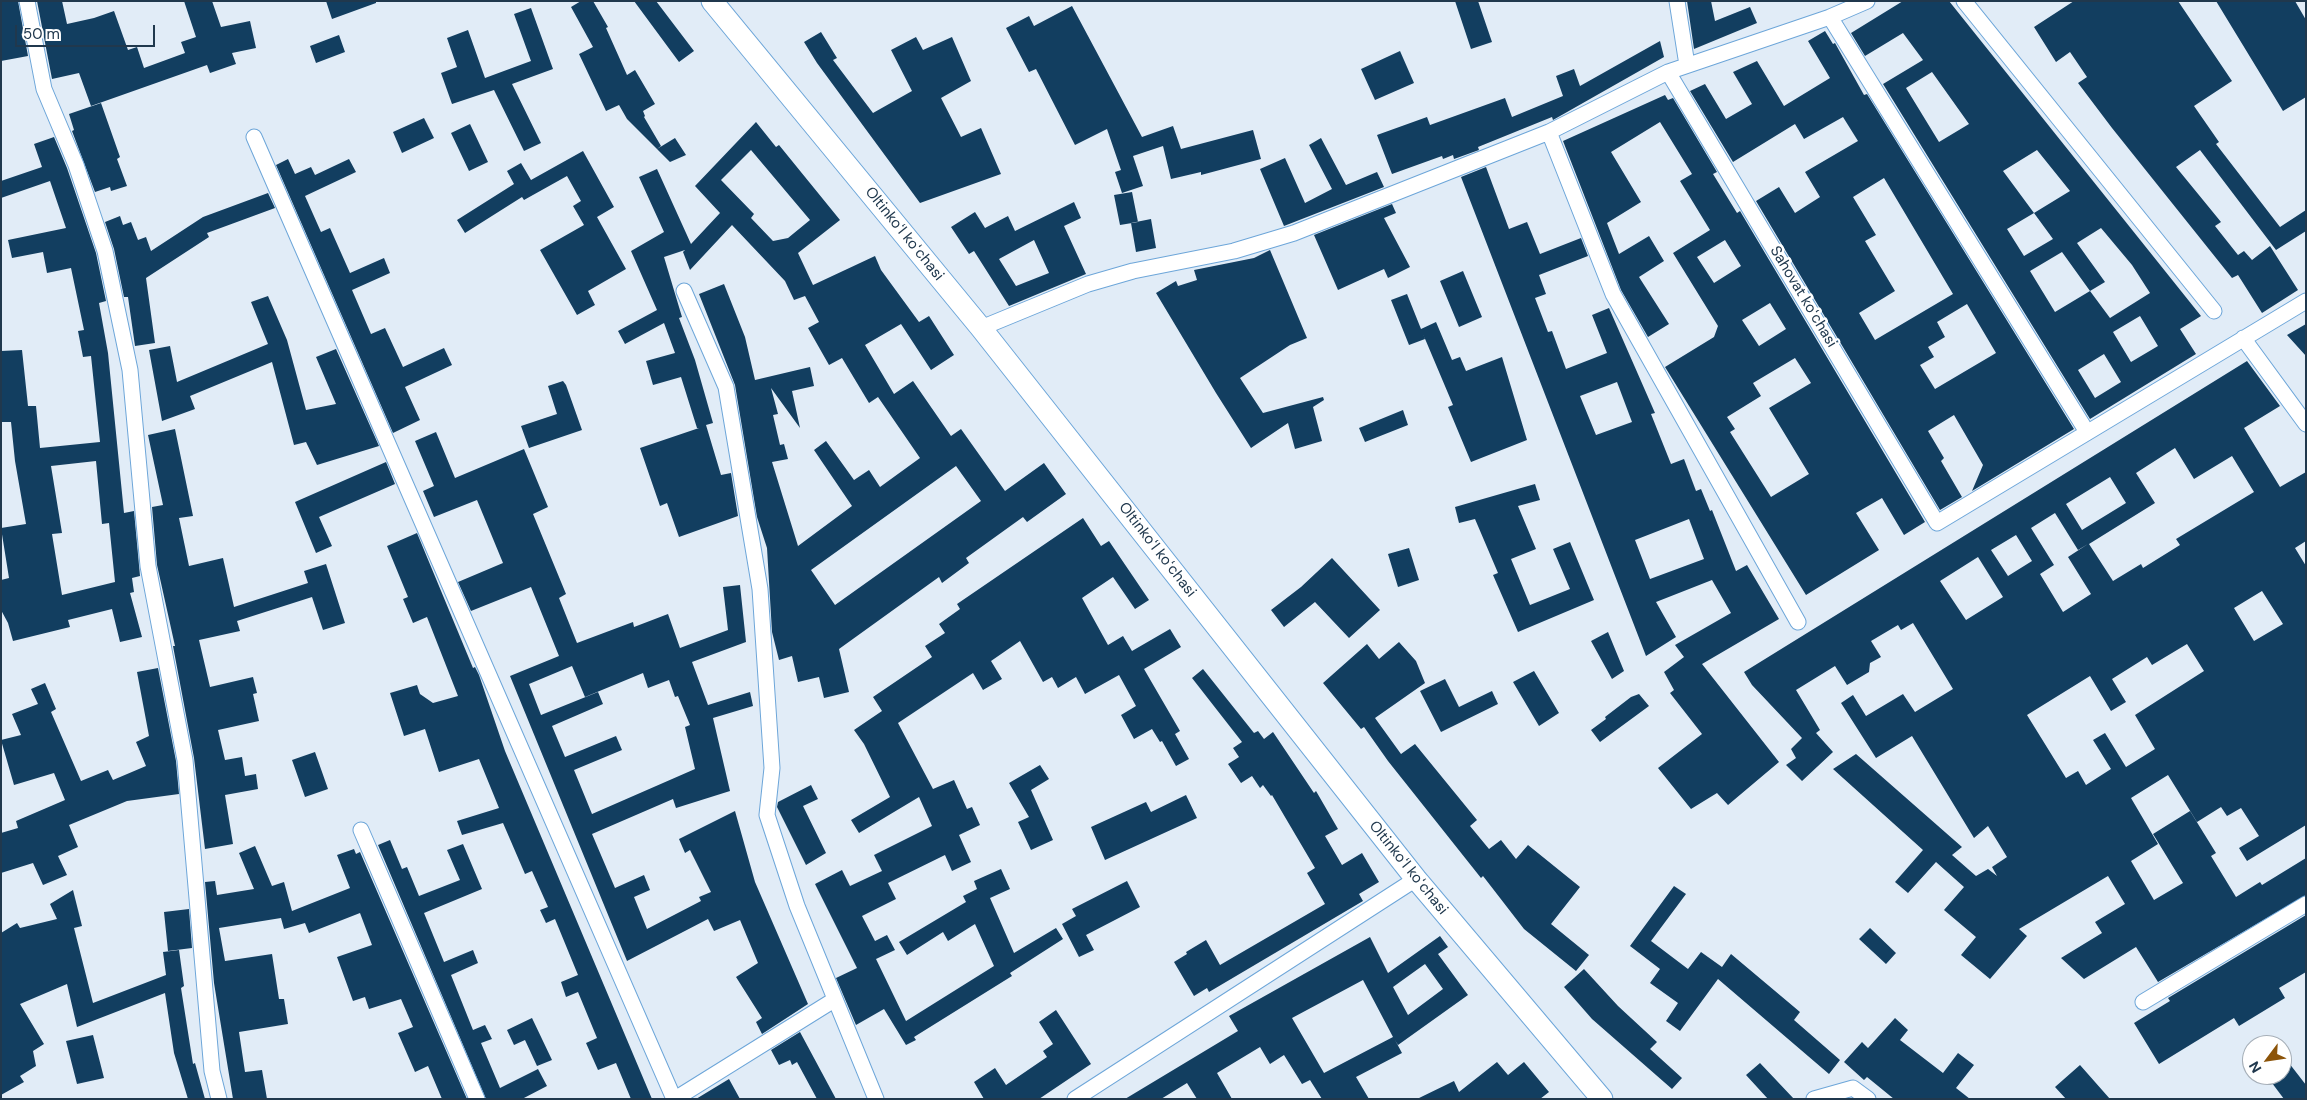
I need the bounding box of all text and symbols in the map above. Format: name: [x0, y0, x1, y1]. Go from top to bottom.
scale bar: [18, 15, 158, 47]
text: 50 m: [23, 24, 60, 44]
street label: Oltinkoʻl koʻchasi: [861, 184, 947, 284]
street label: Sahovat koʻchasi: [1766, 243, 1840, 351]
street label: Oltinkoʻl koʻchasi: [1114, 499, 1200, 601]
street label: Oltinkoʻl koʻchasi: [1365, 818, 1451, 918]
north arrow: [2242, 1035, 2292, 1085]
text: N: [2245, 1058, 2265, 1076]

